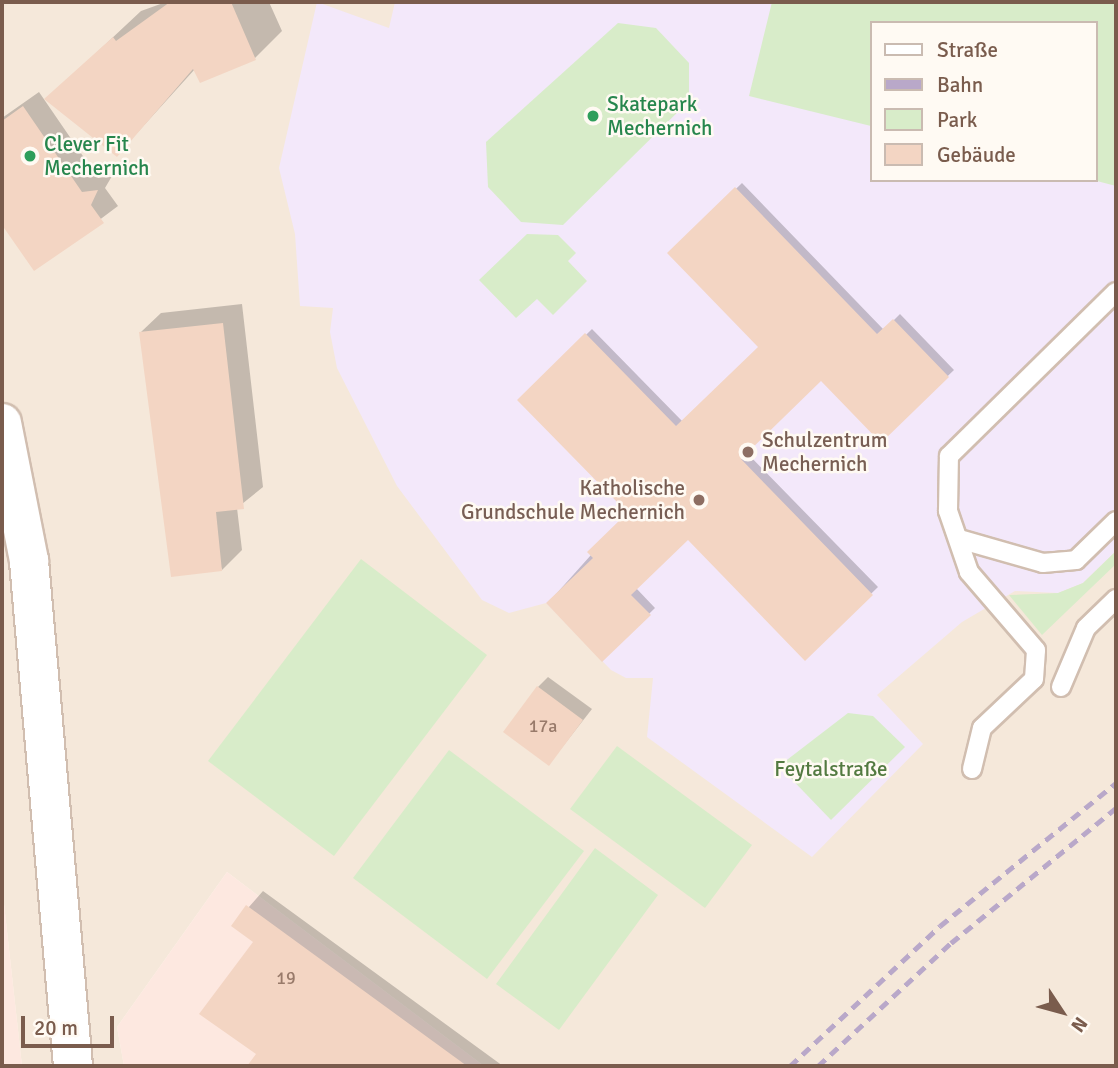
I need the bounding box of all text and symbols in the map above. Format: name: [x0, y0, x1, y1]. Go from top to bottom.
legend: [870, 21, 1097, 182]
text: Straße: [937, 37, 998, 63]
text: Bahn: [937, 72, 983, 98]
place label: Skatepark Mechernich: [607, 91, 713, 141]
text: Park: [937, 107, 977, 133]
marker: Skatepark Mechernich: [585, 108, 601, 124]
place label: Clever Fit Mechernich: [44, 131, 150, 181]
text: Gebäude: [937, 142, 1016, 168]
marker: Clever Fit Mechernich: [22, 148, 38, 164]
place label: Schulzentrum Mechernich: [762, 427, 887, 477]
marker: Schulzentrum Mechernich: [740, 444, 756, 460]
place label: Katholische Grundschule Mechernich: [461, 475, 685, 525]
marker: Katholische Grundschule Mechernich: [691, 492, 707, 508]
house number: 17a: [529, 715, 557, 737]
park label: Feytalstraße: [774, 756, 888, 782]
house number: 19: [276, 967, 296, 989]
north arrow: [1027, 977, 1097, 1047]
scale bar: [24, 1002, 117, 1046]
text: N: [1065, 1012, 1093, 1037]
text: 20 m: [34, 1015, 78, 1041]

